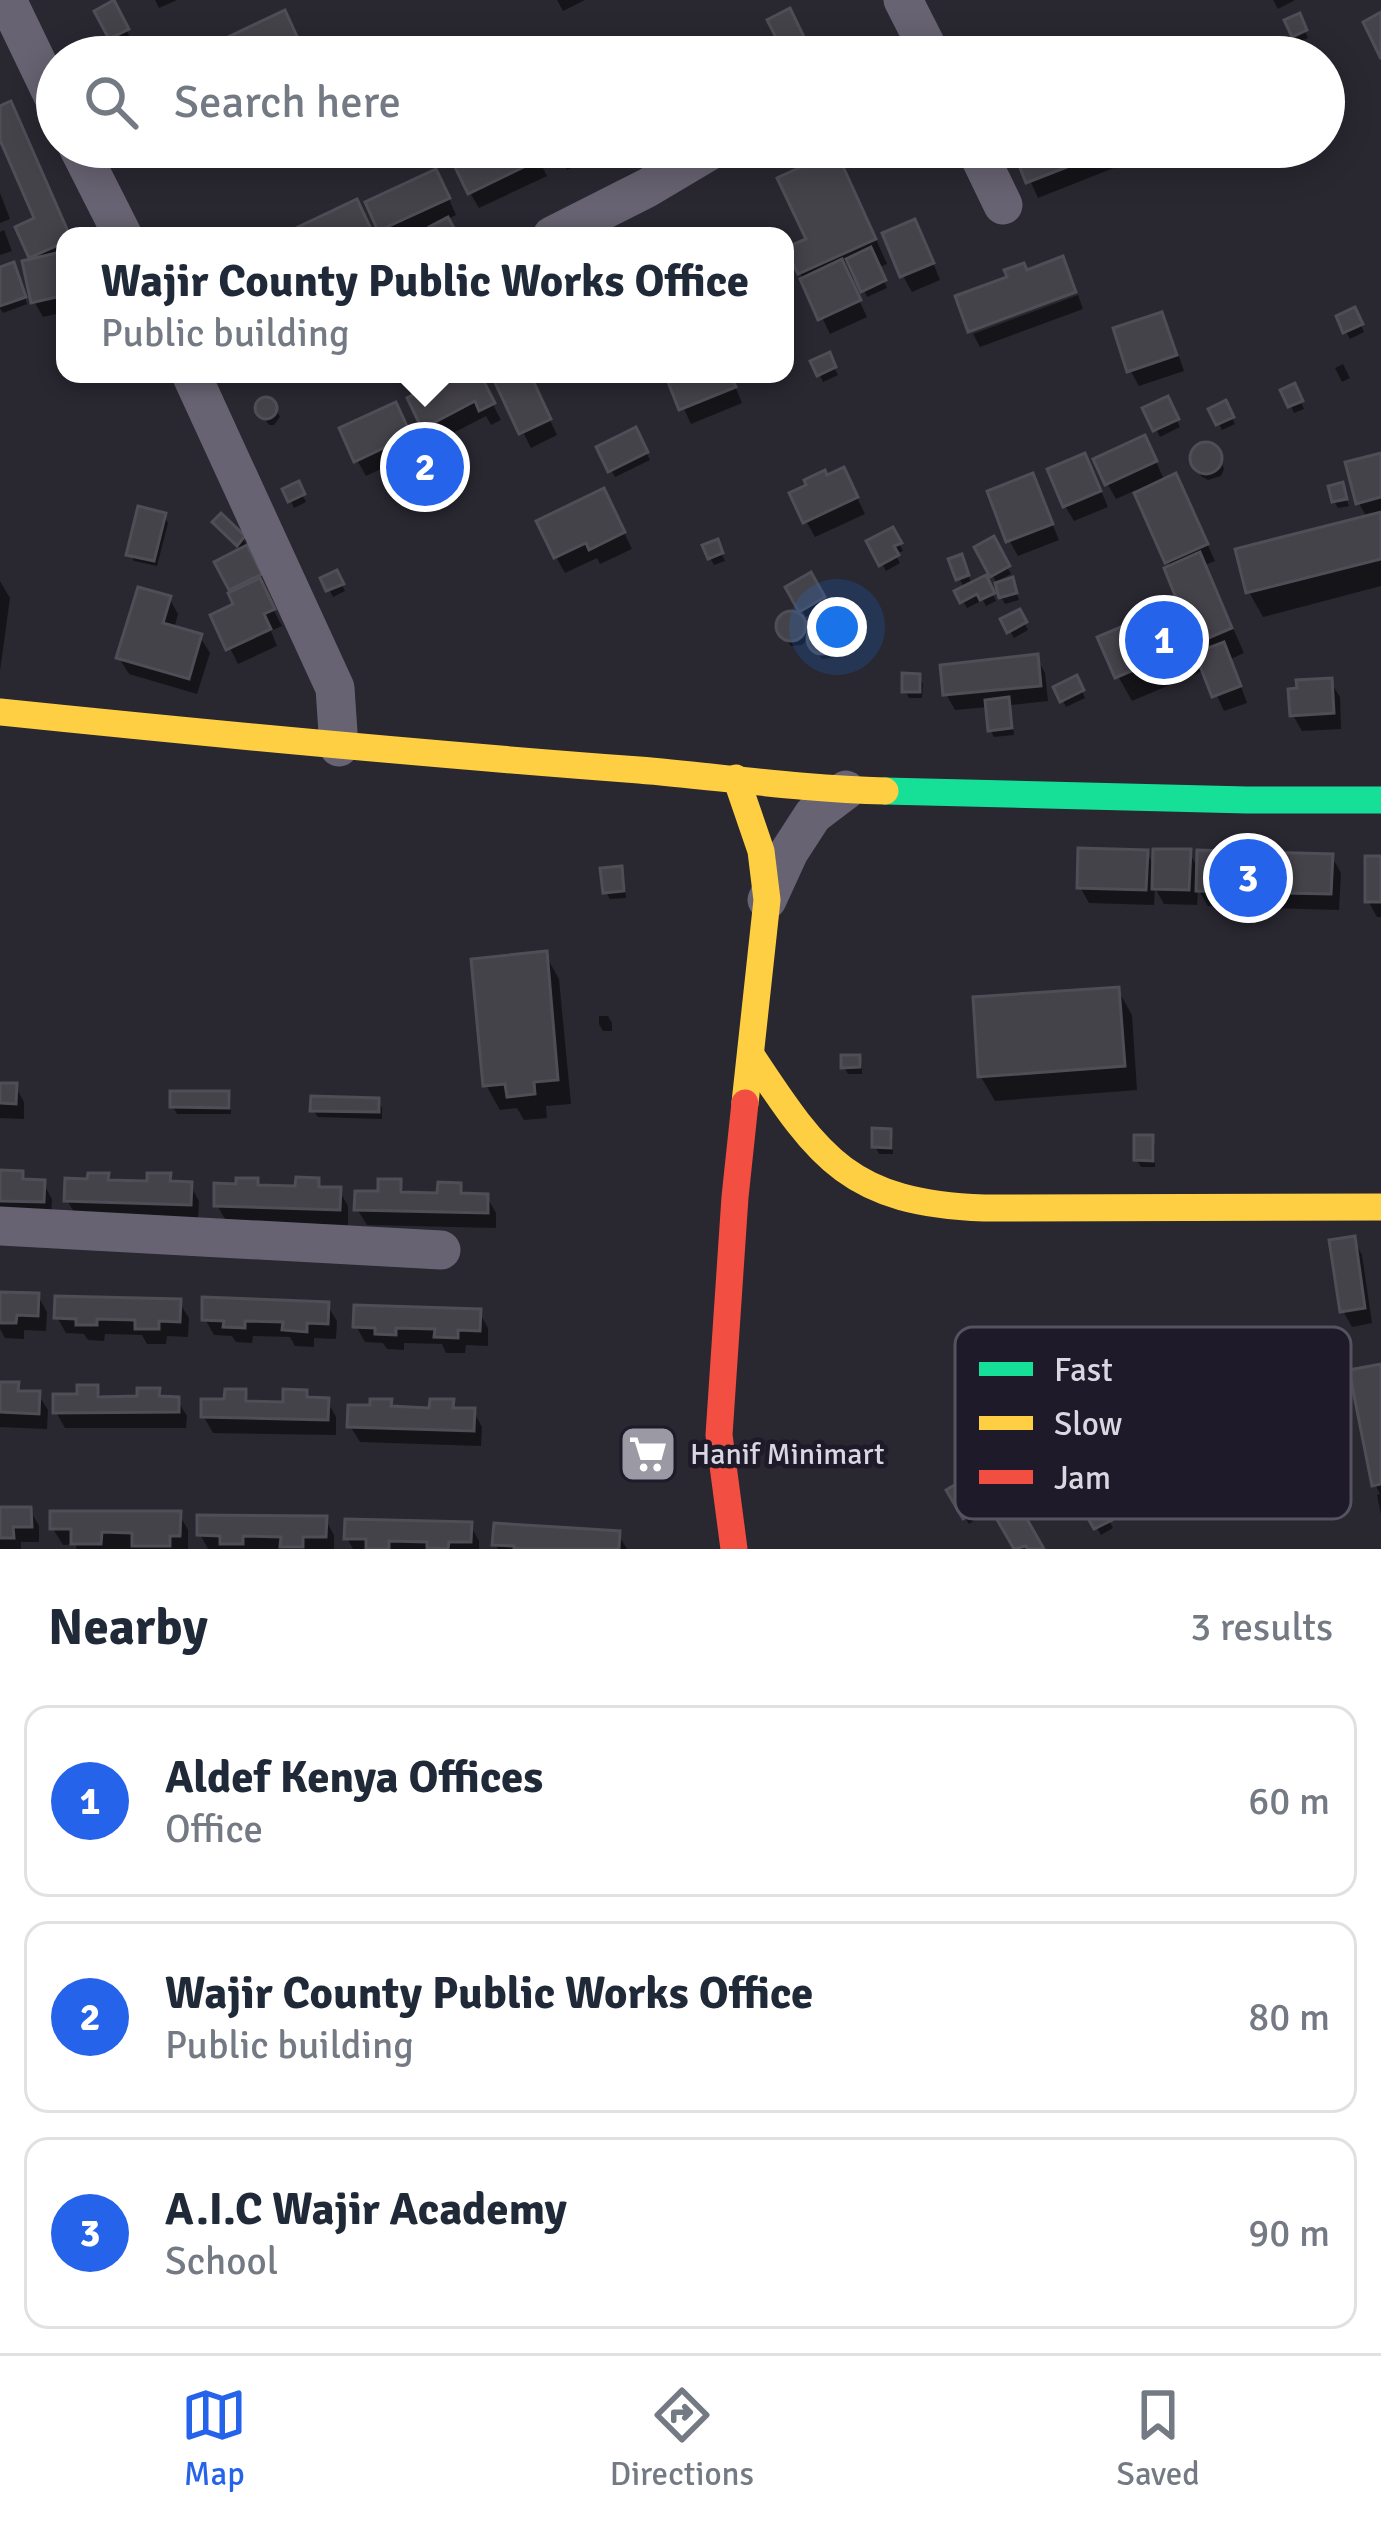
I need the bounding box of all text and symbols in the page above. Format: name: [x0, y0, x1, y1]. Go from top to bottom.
search box: [36, 36, 1345, 168]
icon: search: [78, 69, 144, 135]
text: Search here: [174, 75, 401, 130]
popup: [56, 227, 794, 383]
text: Wajir County Public Works Office: [101, 254, 749, 309]
text: Public building: [101, 309, 350, 357]
pin: 2: [386, 422, 464, 512]
pin: 1: [1125, 595, 1203, 685]
your location: [807, 597, 867, 657]
pin: 3: [1209, 833, 1287, 923]
legend: [955, 1327, 1351, 1519]
text: Fast: [1054, 1350, 1113, 1391]
text: Slow: [1054, 1404, 1123, 1445]
supermarket icon: Hanif Minimart: [617, 1423, 679, 1485]
place label: Hanif Minimart: [690, 1436, 885, 1473]
text: Jam: [1054, 1458, 1111, 1499]
text: Nearby: [48, 1596, 208, 1659]
text: 3 results: [1190, 1603, 1333, 1651]
text: Aldef Kenya Offices: [165, 1750, 543, 1805]
text: 1: [79, 1777, 101, 1825]
text: 60 m: [1248, 1777, 1330, 1825]
text: Office: [165, 1805, 263, 1853]
text: Wajir County Public Works Office: [165, 1966, 813, 2021]
text: 2: [79, 1993, 101, 2041]
text: 80 m: [1248, 1993, 1330, 2041]
text: Public building: [165, 2021, 414, 2069]
text: A.I.C Wajir Academy: [165, 2182, 567, 2237]
text: 3: [79, 2209, 101, 2257]
text: 90 m: [1248, 2209, 1330, 2257]
text: School: [165, 2237, 278, 2285]
tab: Map: [181, 2382, 247, 2495]
tab: Directions: [610, 2382, 754, 2495]
tab: Saved: [1117, 2382, 1200, 2495]

